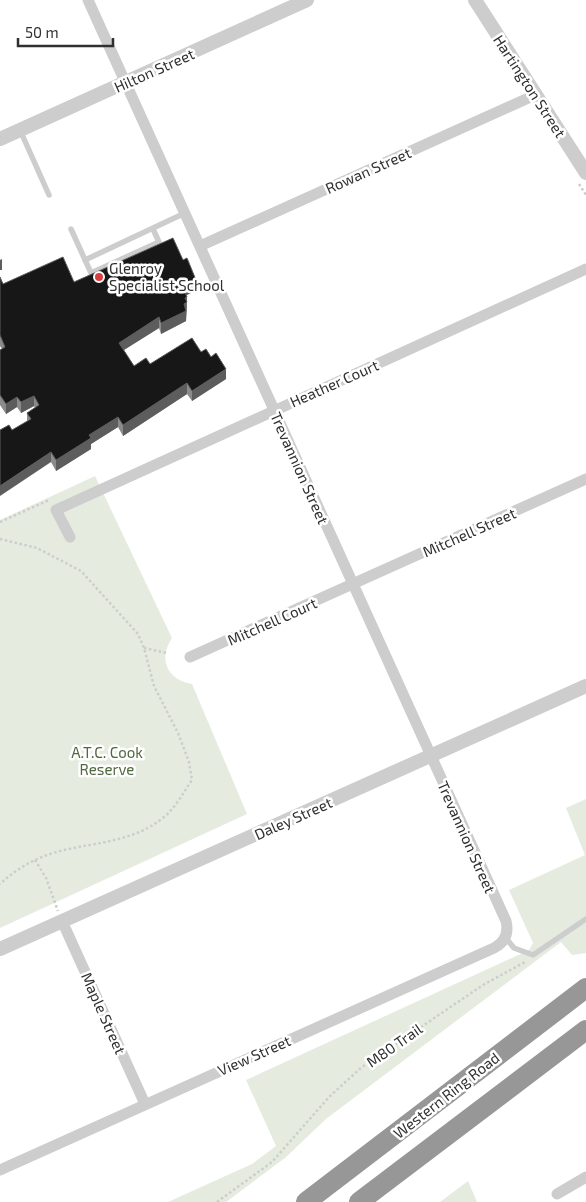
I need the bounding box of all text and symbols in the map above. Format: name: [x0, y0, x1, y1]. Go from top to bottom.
scale bar: [18, 15, 112, 47]
text: 50 m: [25, 23, 59, 41]
street label: Hartington Street: [490, 31, 570, 141]
street label: Hilton Street: [111, 44, 197, 96]
street label: Rowan Street: [322, 143, 414, 197]
place label: Glenroy Specialist School: [109, 259, 225, 294]
marker: Glenroy Specialist School: [93, 271, 105, 283]
street label: Heather Court: [287, 355, 381, 411]
street label: Trevannion Street: [267, 409, 333, 527]
street label: Mitchell Street: [420, 503, 519, 561]
street label: Mitchell Court: [225, 593, 320, 649]
park label: A.T.C. Cook Reserve: [71, 743, 143, 778]
street label: Trevannion Street: [434, 778, 500, 896]
street label: Daley Street: [251, 793, 335, 843]
street label: Maple Street: [78, 969, 130, 1057]
street label: M80 Trail: [363, 1019, 426, 1071]
street label: View Street: [215, 1031, 294, 1079]
street label: Western Ring Road: [389, 1048, 503, 1142]

